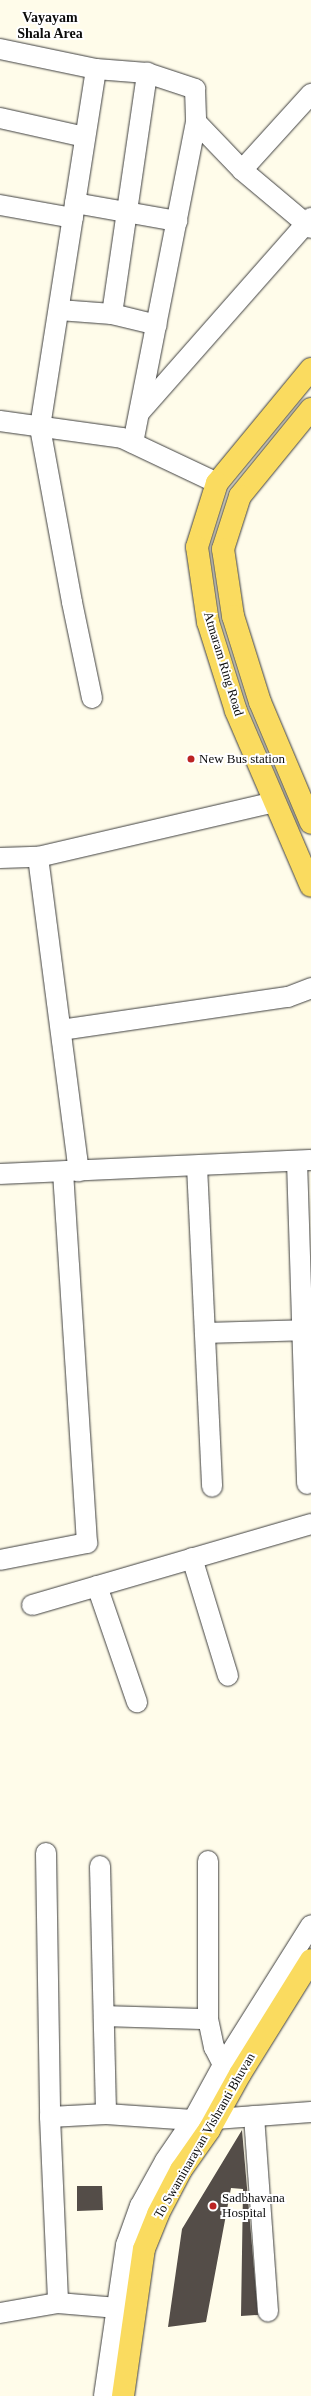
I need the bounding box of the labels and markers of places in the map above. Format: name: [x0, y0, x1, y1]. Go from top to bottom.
place label: New Bus station: [199, 751, 285, 767]
marker: New Bus station: [186, 754, 196, 764]
place label: Sadbhavana Hospital: [222, 2191, 285, 2222]
marker: Sadbhavana Hospital: [207, 2200, 219, 2212]

